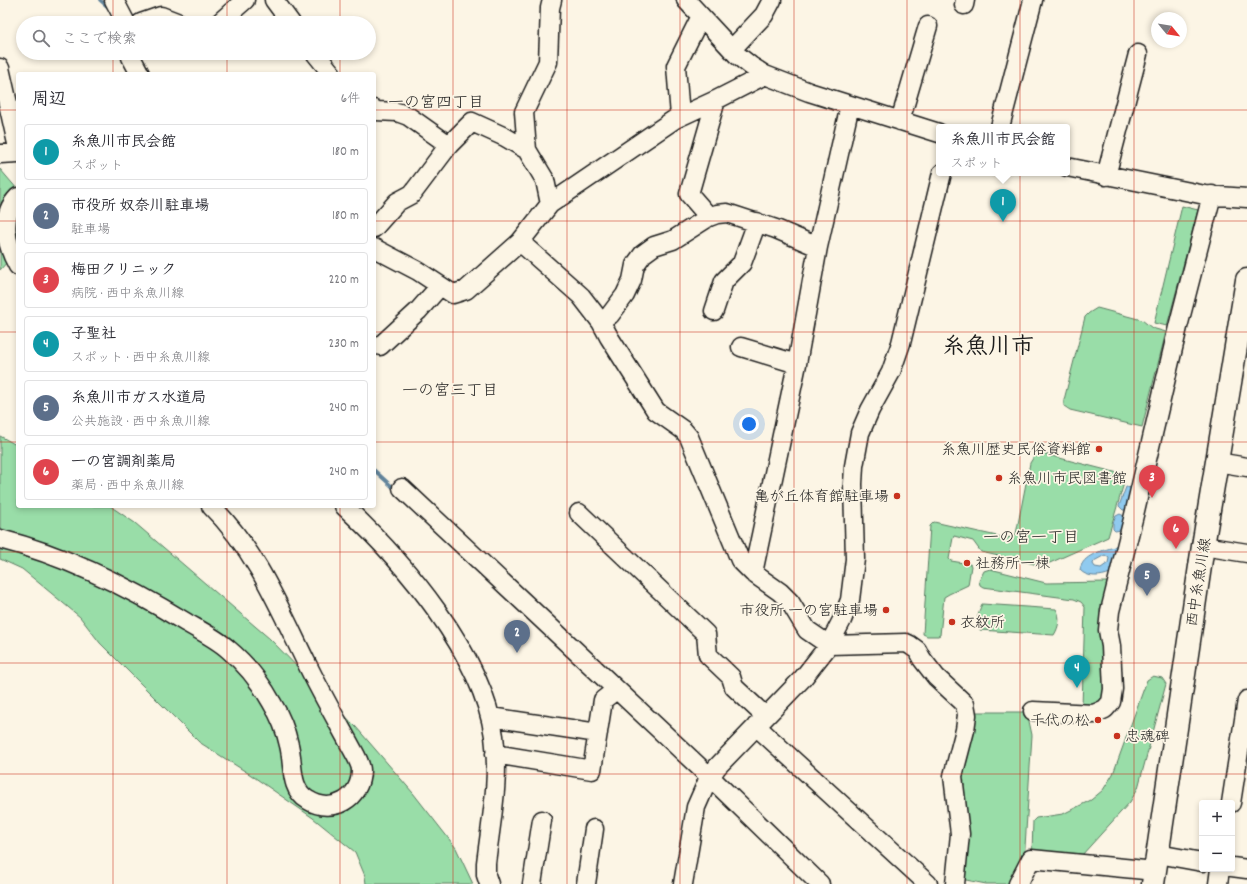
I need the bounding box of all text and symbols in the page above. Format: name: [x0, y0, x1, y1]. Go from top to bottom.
north arrow: [1151, 12, 1187, 48]
search box: [16, 16, 376, 60]
icon: search: [30, 27, 52, 49]
text: ここで検索: [62, 29, 137, 51]
text: 周辺: [32, 89, 66, 113]
text: 6件: [341, 90, 360, 109]
district label: 一の宮四丁目: [388, 92, 484, 115]
popup: [936, 124, 1070, 176]
text: 糸魚川市民会館: [950, 130, 1056, 152]
text: 糸魚川市民会館: [71, 132, 176, 154]
text: 1: [45, 143, 47, 162]
text: 180 m: [332, 143, 359, 162]
text: スポット: [950, 155, 1003, 174]
text: スポット: [71, 157, 123, 176]
pin: 1: [990, 189, 1016, 222]
text: 市役所 奴奈川駐車場: [71, 196, 209, 218]
text: 2: [43, 207, 49, 226]
text: 180 m: [332, 207, 359, 226]
text: 駐車場: [71, 221, 110, 240]
text: 梅田クリニック: [71, 260, 176, 282]
text: 3: [43, 271, 49, 290]
text: 220 m: [329, 271, 359, 290]
text: 病院 · 西中糸魚川線: [71, 285, 184, 304]
text: 子聖社: [71, 324, 116, 346]
district label: 糸魚川市: [942, 332, 1034, 365]
text: 4: [43, 335, 49, 354]
text: 230 m: [329, 335, 359, 354]
text: スポット · 西中糸魚川線: [71, 349, 210, 368]
district label: 一の宮三丁目: [402, 380, 498, 403]
text: 糸魚川市ガス水道局: [71, 388, 206, 410]
text: 5: [43, 399, 49, 418]
text: 240 m: [329, 399, 359, 418]
text: 公共施設 · 西中糸魚川線: [71, 413, 210, 432]
your location: [739, 414, 759, 434]
place label: 糸魚川歴史民俗資料館: [941, 440, 1091, 462]
marker: 糸魚川歴史民俗資料館: [1094, 444, 1104, 454]
text: 一の宮調剤薬局: [71, 452, 176, 474]
text: 6: [43, 463, 49, 482]
text: 240 m: [329, 463, 359, 482]
pin: 3: [1139, 465, 1165, 498]
place label: 糸魚川市民図書館: [1007, 469, 1127, 491]
marker: 糸魚川市民図書館: [994, 473, 1004, 483]
text: 薬局 · 西中糸魚川線: [71, 477, 184, 496]
place label: 亀が丘体育館駐車場: [754, 487, 889, 509]
marker: 亀が丘体育館駐車場: [892, 491, 902, 501]
pin: 6: [1163, 516, 1189, 549]
district label: 一の宮一丁目: [983, 527, 1079, 550]
street label: 西中糸魚川線: [1182, 536, 1218, 628]
place label: 社務所一棟: [975, 554, 1050, 576]
marker: 社務所一棟: [962, 558, 972, 568]
pin: 5: [1134, 563, 1160, 596]
place label: 市役所 一の宮駐車場: [740, 601, 878, 623]
marker: 市役所 一の宮駐車場: [881, 605, 891, 615]
place label: 衣紋所: [960, 613, 1005, 635]
marker: 衣紋所: [947, 617, 957, 627]
pin: 2: [504, 620, 530, 653]
pin: 4: [1064, 655, 1090, 688]
place label: 千代の松: [1030, 711, 1090, 733]
marker: 千代の松: [1093, 715, 1103, 725]
place label: 忠魂碑: [1125, 727, 1170, 749]
marker: 忠魂碑: [1112, 731, 1122, 741]
map controls: [1199, 800, 1235, 872]
button: +: [1199, 800, 1235, 836]
button: −: [1199, 836, 1235, 872]

